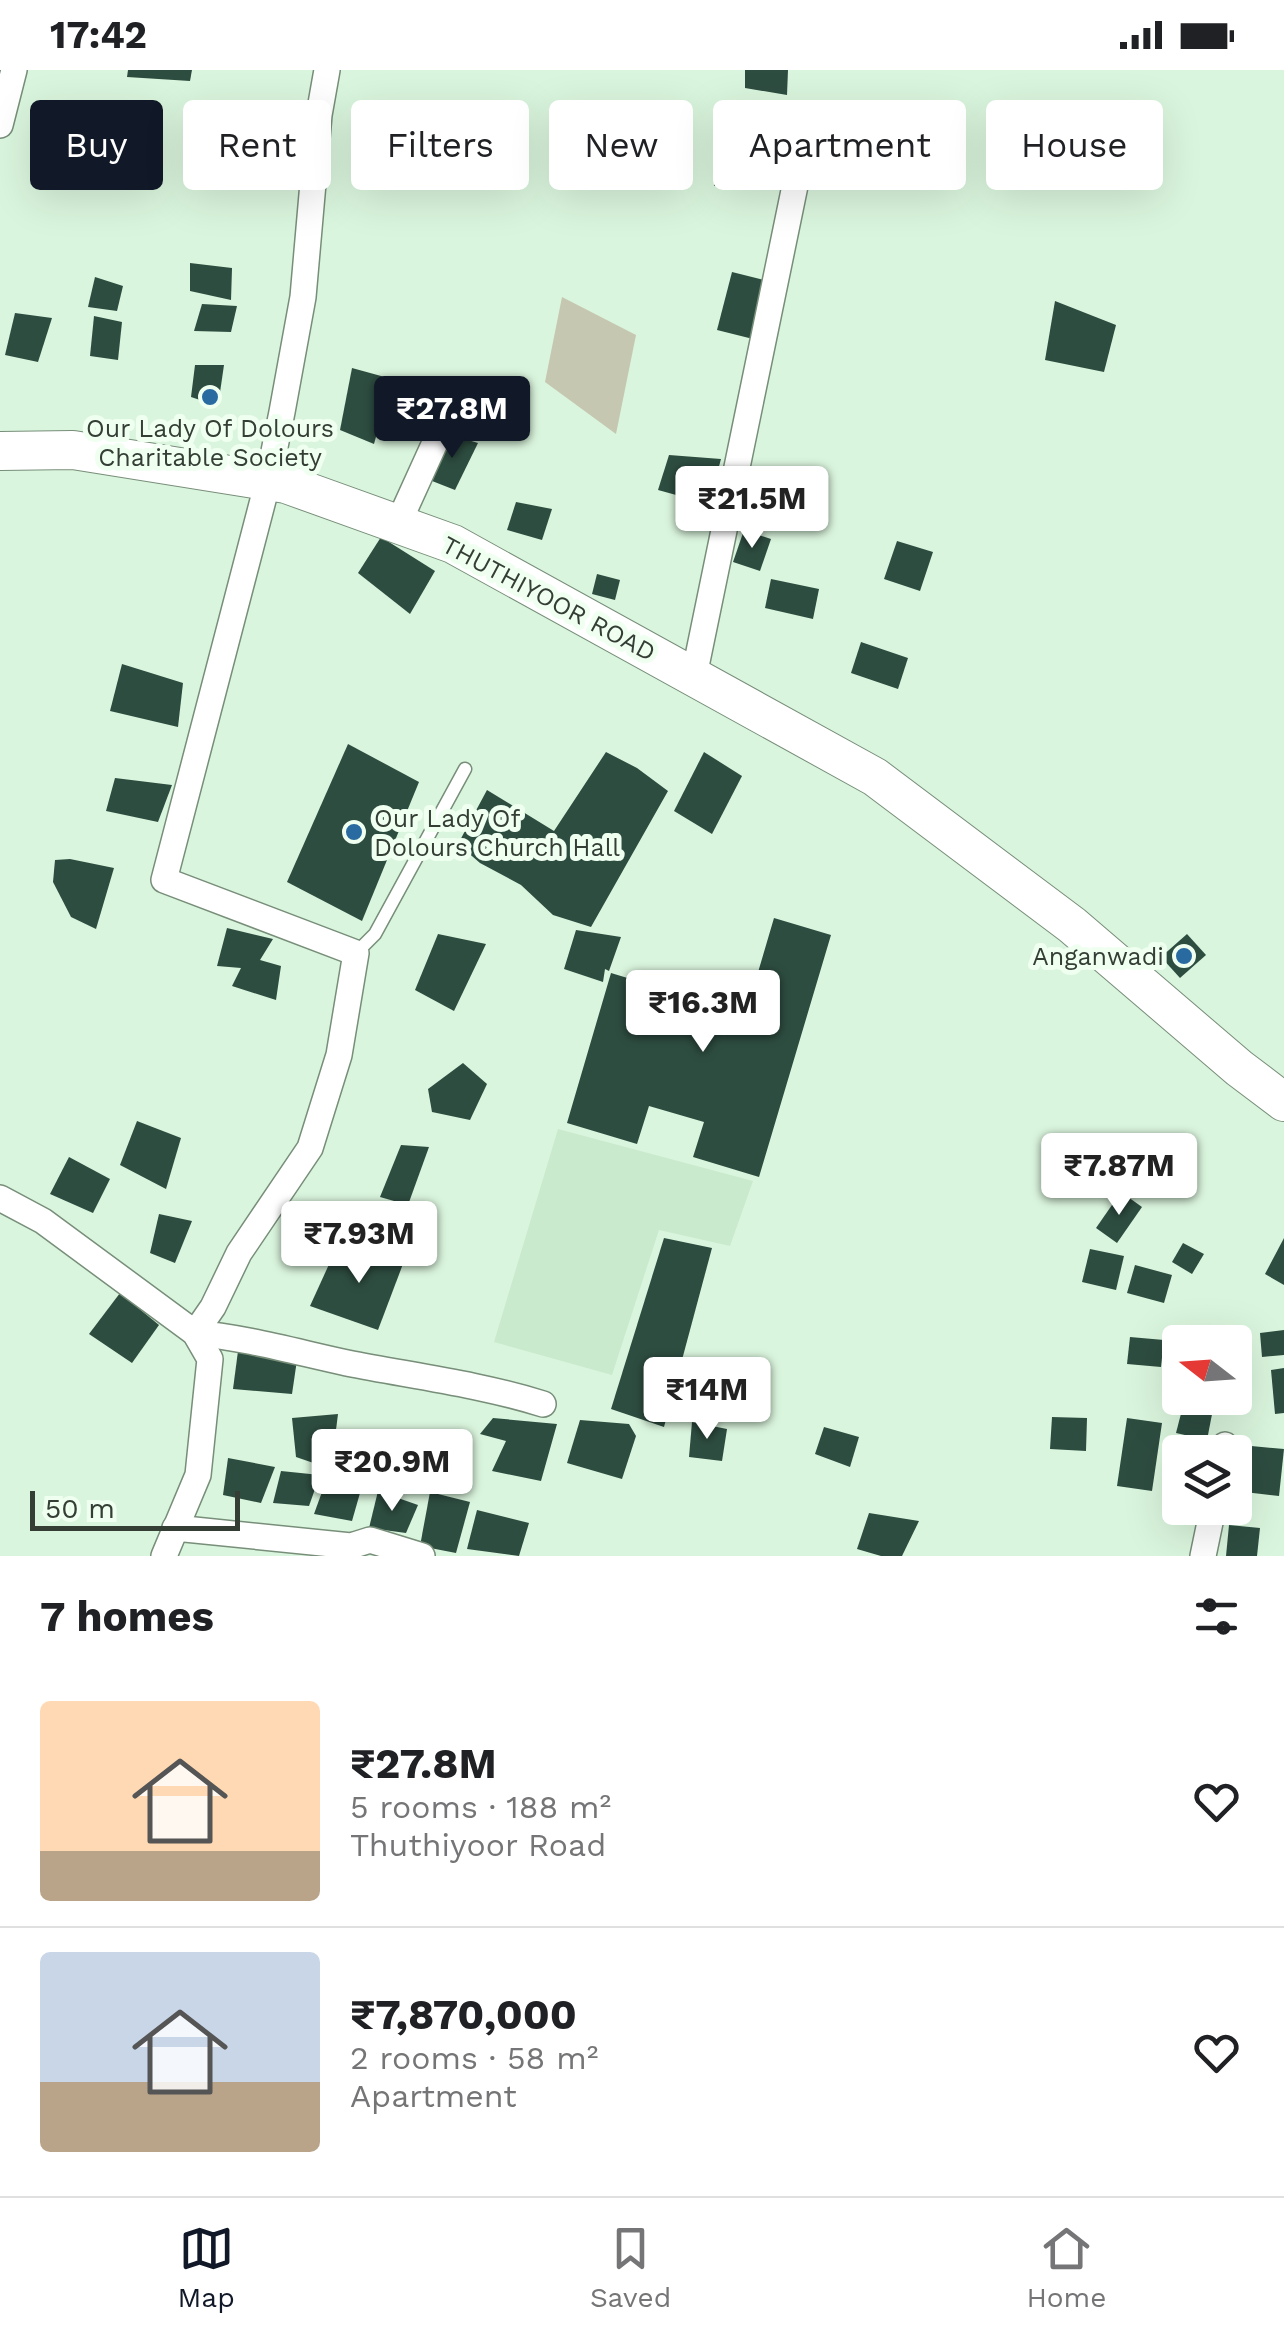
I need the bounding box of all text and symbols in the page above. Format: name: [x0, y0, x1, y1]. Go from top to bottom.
text: 17:42: [50, 13, 147, 57]
chip: Buy: [30, 100, 163, 190]
chip: Rent: [183, 100, 331, 190]
chip: Filters: [351, 100, 529, 190]
chip: New: [549, 100, 693, 190]
chip: Apartment: [713, 100, 966, 190]
chip: House: [986, 100, 1163, 190]
pin: ₹27.8M: [371, 376, 533, 461]
marker: Our Lady Of Dolours Charitable Society: [199, 386, 221, 408]
text: ₹27.8M: [396, 389, 508, 427]
place label: Our Lady Of Dolours Charitable Society: [86, 414, 334, 472]
pin: ₹21.5M: [671, 466, 833, 551]
text: ₹21.5M: [697, 479, 807, 517]
street label: THUTHIYOOR ROAD: [437, 530, 660, 667]
place label: Our Lady Of Dolours Church Hall: [374, 804, 620, 862]
marker: Our Lady Of Dolours Church Hall: [343, 821, 365, 843]
place label: Anganwadi: [1032, 942, 1164, 971]
marker: Anganwadi: [1173, 945, 1195, 967]
pin: ₹16.3M: [622, 970, 784, 1055]
text: ₹16.3M: [648, 983, 758, 1021]
pin: ₹7.87M: [1038, 1133, 1200, 1218]
text: ₹7.87M: [1063, 1146, 1175, 1184]
pin: ₹7.93M: [278, 1201, 440, 1286]
text: ₹7.93M: [303, 1214, 415, 1252]
north arrow: [1162, 1325, 1252, 1415]
map controls: [1162, 1325, 1252, 1525]
pin: ₹14M: [648, 1357, 766, 1442]
text: ₹14M: [666, 1370, 748, 1408]
pin: ₹20.9M: [311, 1429, 473, 1514]
button: layers: [1162, 1435, 1252, 1525]
text: ₹20.9M: [334, 1442, 450, 1480]
scale bar: [30, 1486, 240, 1530]
text: 50 m: [45, 1492, 115, 1525]
icon: filters: [1189, 1589, 1244, 1644]
text: 7 homes: [40, 1592, 214, 1641]
text: ₹27.8M: [350, 1739, 497, 1788]
icon: home: [120, 1741, 240, 1861]
icon: heart: [1189, 1774, 1244, 1829]
text: 5 rooms · 188 m²: [350, 1788, 611, 1826]
text: Thuthiyoor Road: [350, 1826, 606, 1864]
text: ₹7,870,000: [350, 1990, 577, 2039]
icon: home: [120, 1992, 240, 2112]
icon: heart: [1189, 2025, 1244, 2080]
text: 2 rooms · 58 m²: [350, 2039, 598, 2077]
text: Apartment: [350, 2077, 517, 2115]
tab: Map: [178, 2221, 235, 2314]
tab: Saved: [590, 2221, 671, 2314]
tab: Home: [1026, 2221, 1106, 2314]

